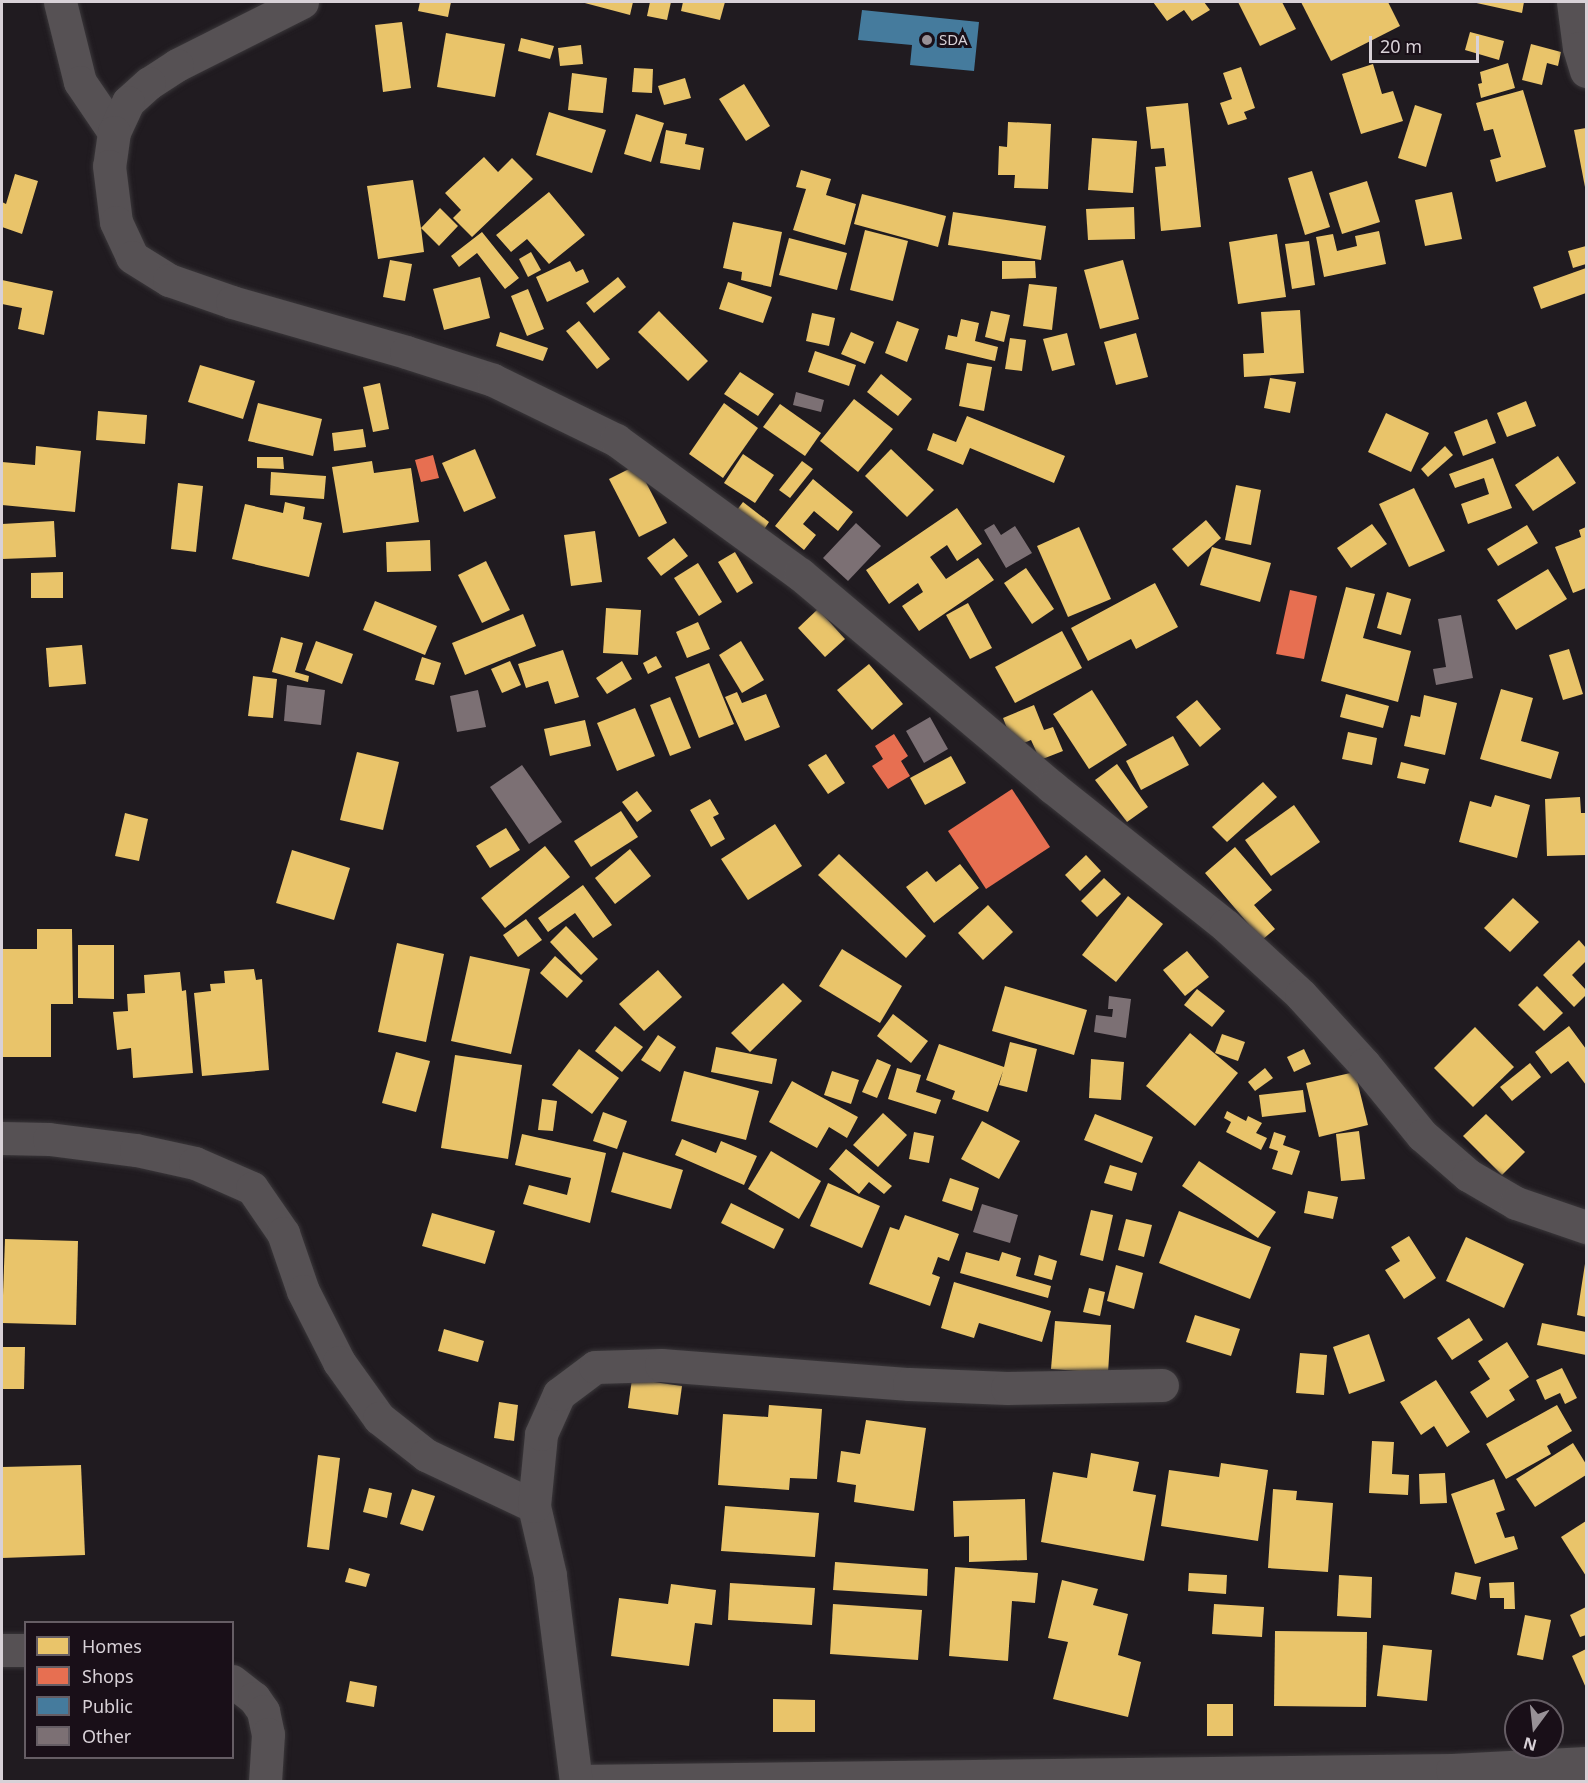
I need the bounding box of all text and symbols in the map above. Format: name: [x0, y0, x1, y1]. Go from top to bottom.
scale bar: [1372, 24, 1482, 62]
place label: SDA: [939, 31, 967, 49]
marker: SDA: [920, 33, 934, 47]
text: 20 m: [1380, 34, 1422, 58]
legend: [24, 1621, 234, 1759]
text: Homes: [82, 1634, 142, 1658]
text: Shops: [82, 1664, 134, 1688]
text: Public: [82, 1694, 133, 1718]
north arrow: [1504, 1699, 1564, 1759]
text: Other: [82, 1724, 131, 1748]
text: N: [1521, 1732, 1539, 1757]

